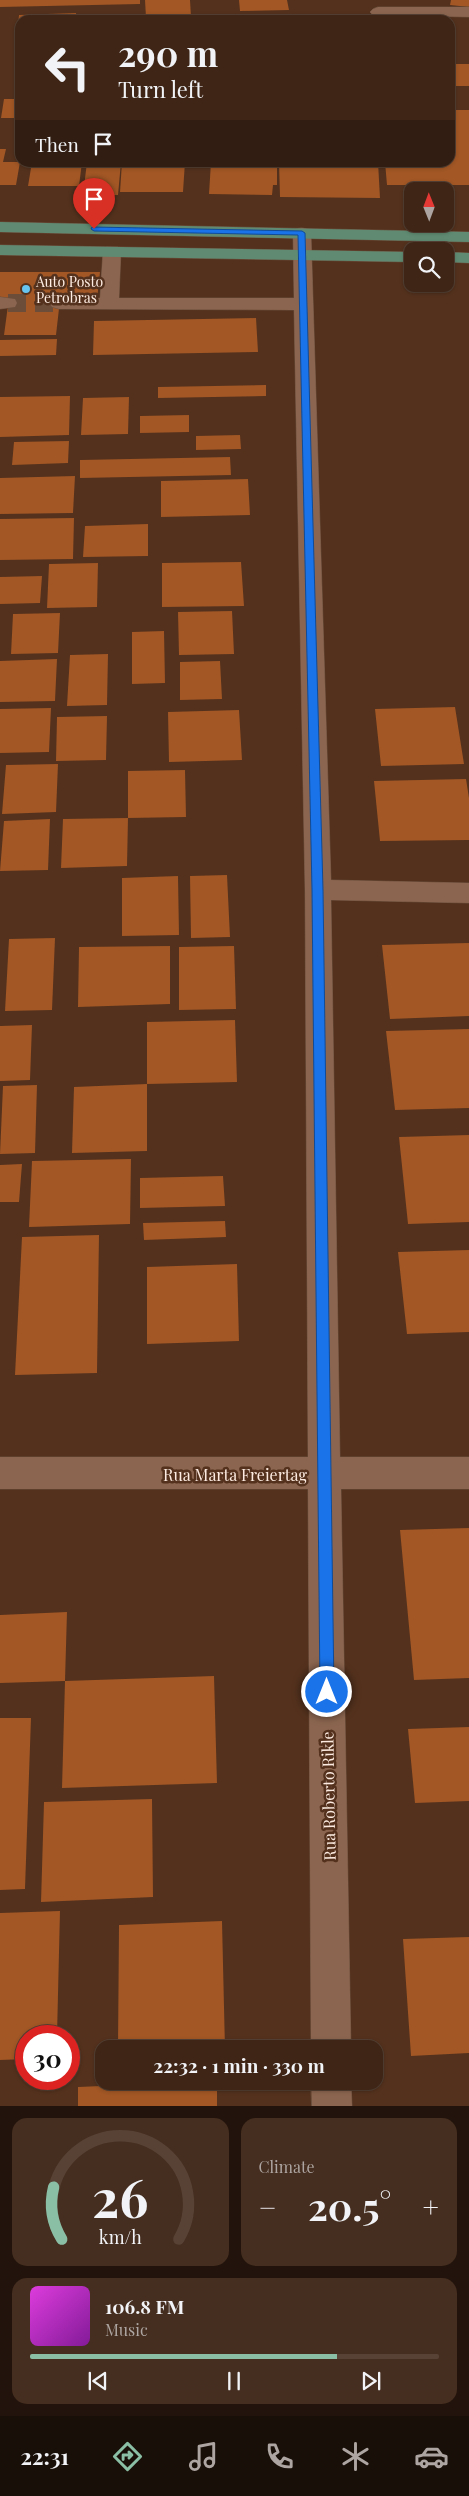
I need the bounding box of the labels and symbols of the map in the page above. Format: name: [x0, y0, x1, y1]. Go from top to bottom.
pin: [73, 178, 115, 229]
north arrow: [404, 182, 454, 232]
place label: Auto Posto Petrobras: [35, 272, 104, 307]
marker: Auto Posto Petrobras: [20, 283, 32, 295]
street label: Rua Marta Freiertag: [163, 1464, 307, 1485]
position arrow: [300, 1665, 352, 1717]
street label: Rua Roberto Rikle: [316, 1731, 340, 1861]
speed limit sign: 30: [15, 2025, 80, 2090]

